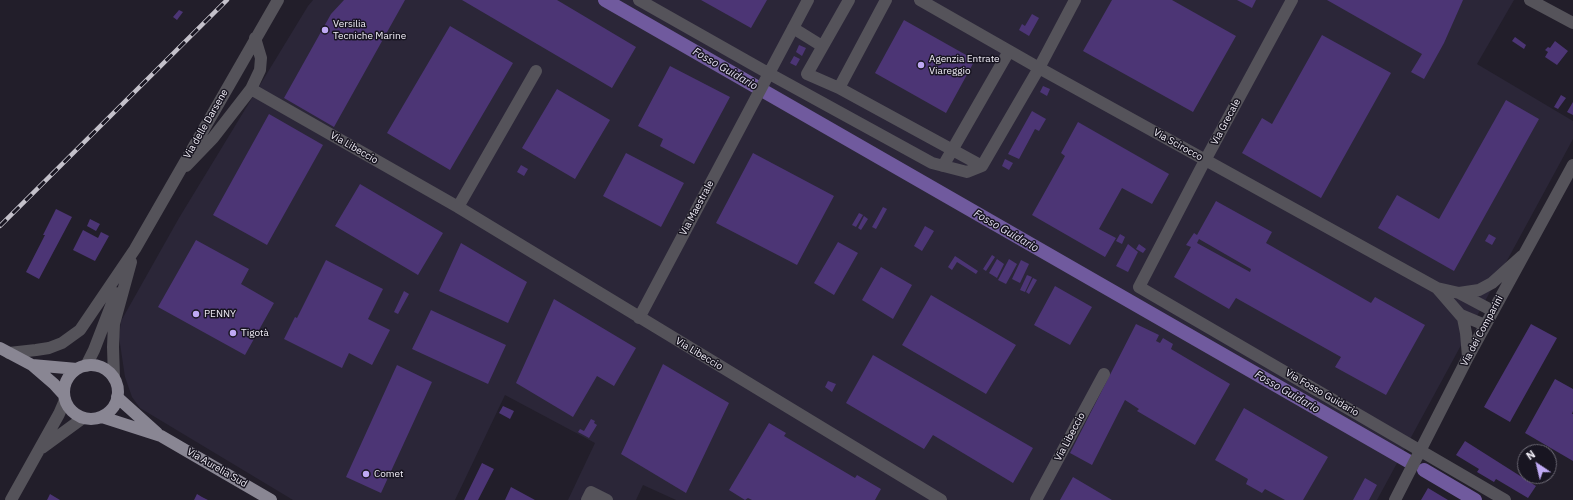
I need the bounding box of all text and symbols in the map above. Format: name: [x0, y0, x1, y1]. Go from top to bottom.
place label: Versilia Tecniche Marine: [333, 18, 406, 42]
marker: Versilia Tecniche Marine: [320, 25, 330, 35]
water label: Fosso Guidario: [690, 45, 760, 93]
place label: Agenzia Entrate Viareggio: [929, 53, 1000, 76]
marker: Agenzia Entrate Viareggio: [916, 60, 926, 70]
street label: Via delle Darsene: [181, 87, 231, 161]
street label: Via Grecale: [1209, 97, 1243, 147]
street label: Via Scirocco: [1151, 127, 1205, 163]
street label: Via Libeccio: [328, 130, 380, 166]
street label: Via Maestrale: [677, 178, 717, 238]
water label: Fosso Guidario: [971, 207, 1041, 255]
street label: Via dei Comparini: [1458, 294, 1506, 368]
place label: PENNY: [204, 308, 236, 320]
marker: PENNY: [191, 309, 201, 319]
place label: Tigotà: [241, 327, 269, 339]
marker: Tigotà: [228, 328, 238, 338]
street label: Via Libeccio: [673, 335, 725, 373]
street label: Via Fosso Guidario: [1283, 367, 1361, 419]
water label: Fosso Guidario: [1252, 368, 1322, 416]
street label: Via Libeccio: [1052, 411, 1088, 463]
north arrow: [1517, 444, 1557, 484]
street label: Via Aurelia Sud: [185, 446, 249, 490]
text: N: [1523, 447, 1538, 463]
place label: Comet: [374, 468, 404, 480]
marker: Comet: [361, 469, 371, 479]

